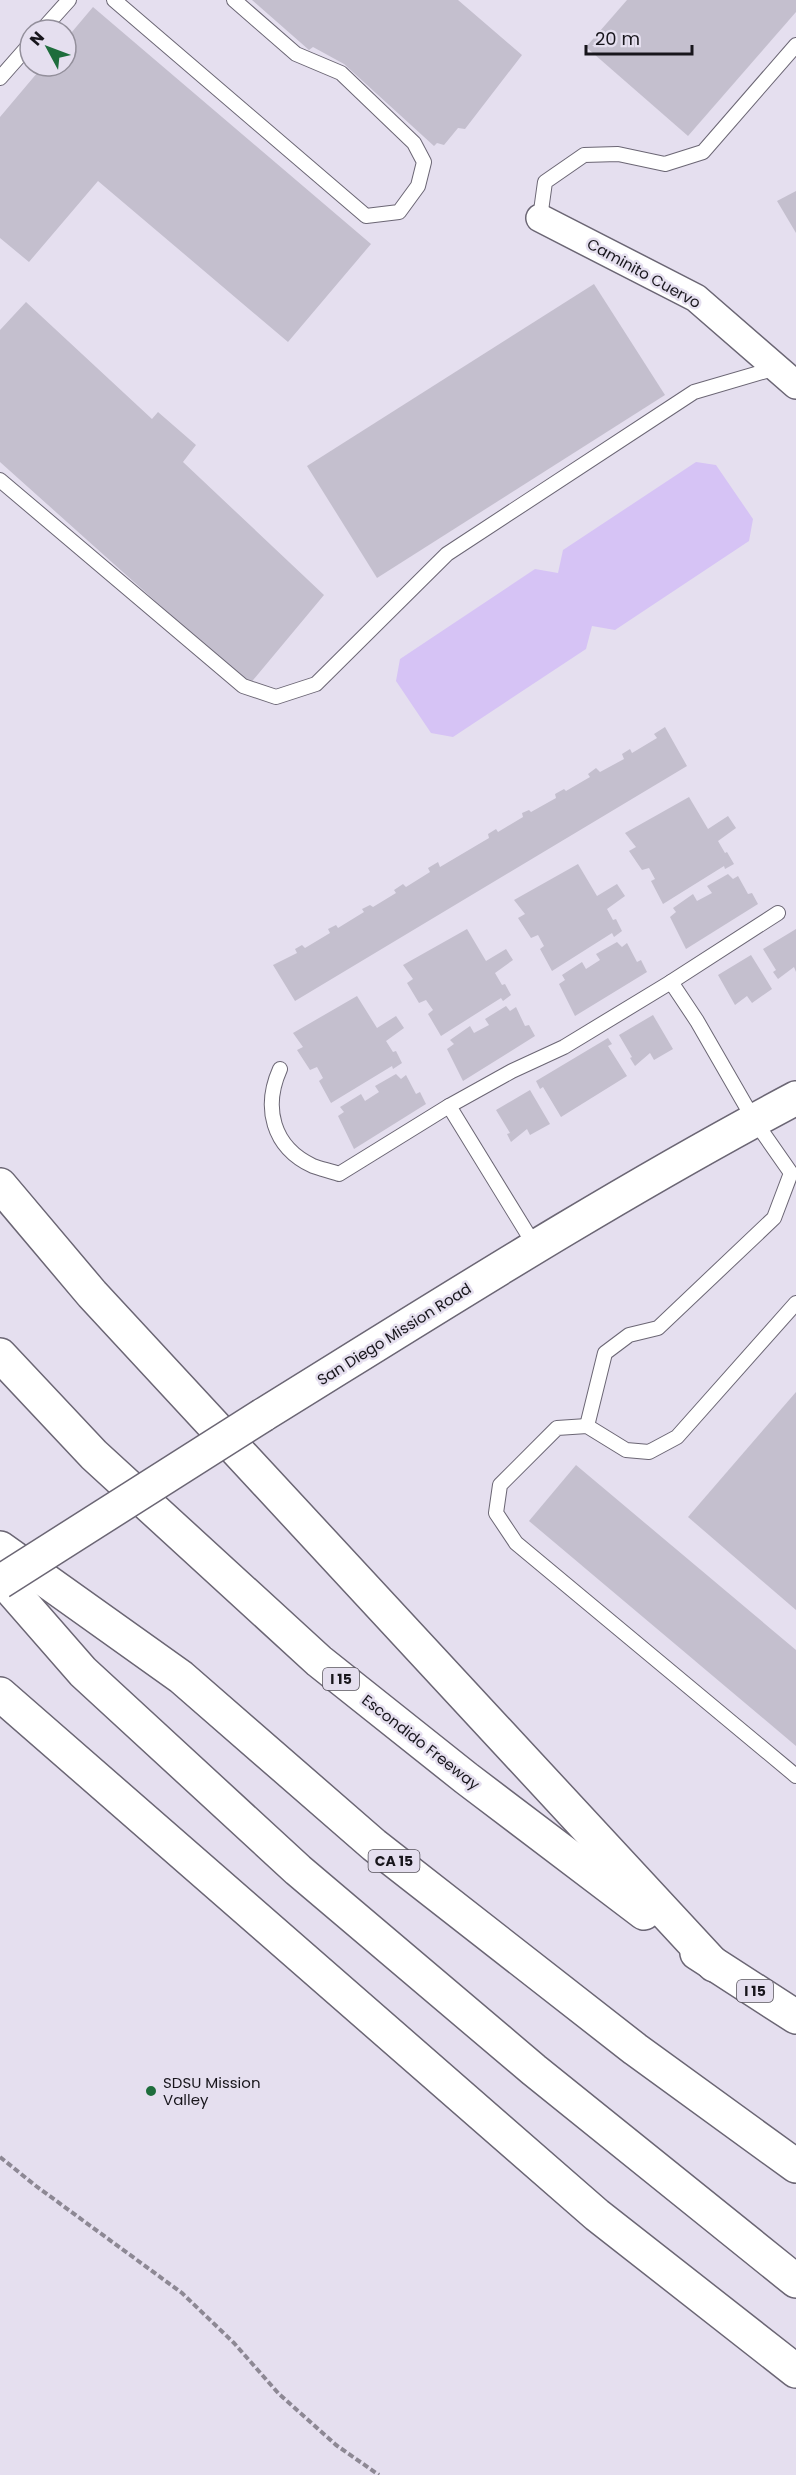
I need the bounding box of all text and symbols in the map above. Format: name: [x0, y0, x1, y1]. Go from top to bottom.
north arrow: [18, 18, 78, 78]
scale bar: [586, 18, 692, 56]
text: N: [24, 26, 50, 51]
text: 20 m: [595, 26, 640, 51]
street label: Caminito Cuervo: [583, 233, 705, 313]
street label: San Diego Mission Road: [313, 1278, 475, 1390]
road number: I 15: [323, 1668, 359, 1690]
street label: Escondido Freeway: [358, 1689, 485, 1795]
road number: CA 15: [368, 1850, 420, 1872]
road number: I 15: [737, 1980, 773, 2002]
place label: SDSU Mission Valley: [163, 2072, 261, 2110]
marker: SDSU Mission Valley: [144, 2084, 158, 2098]

